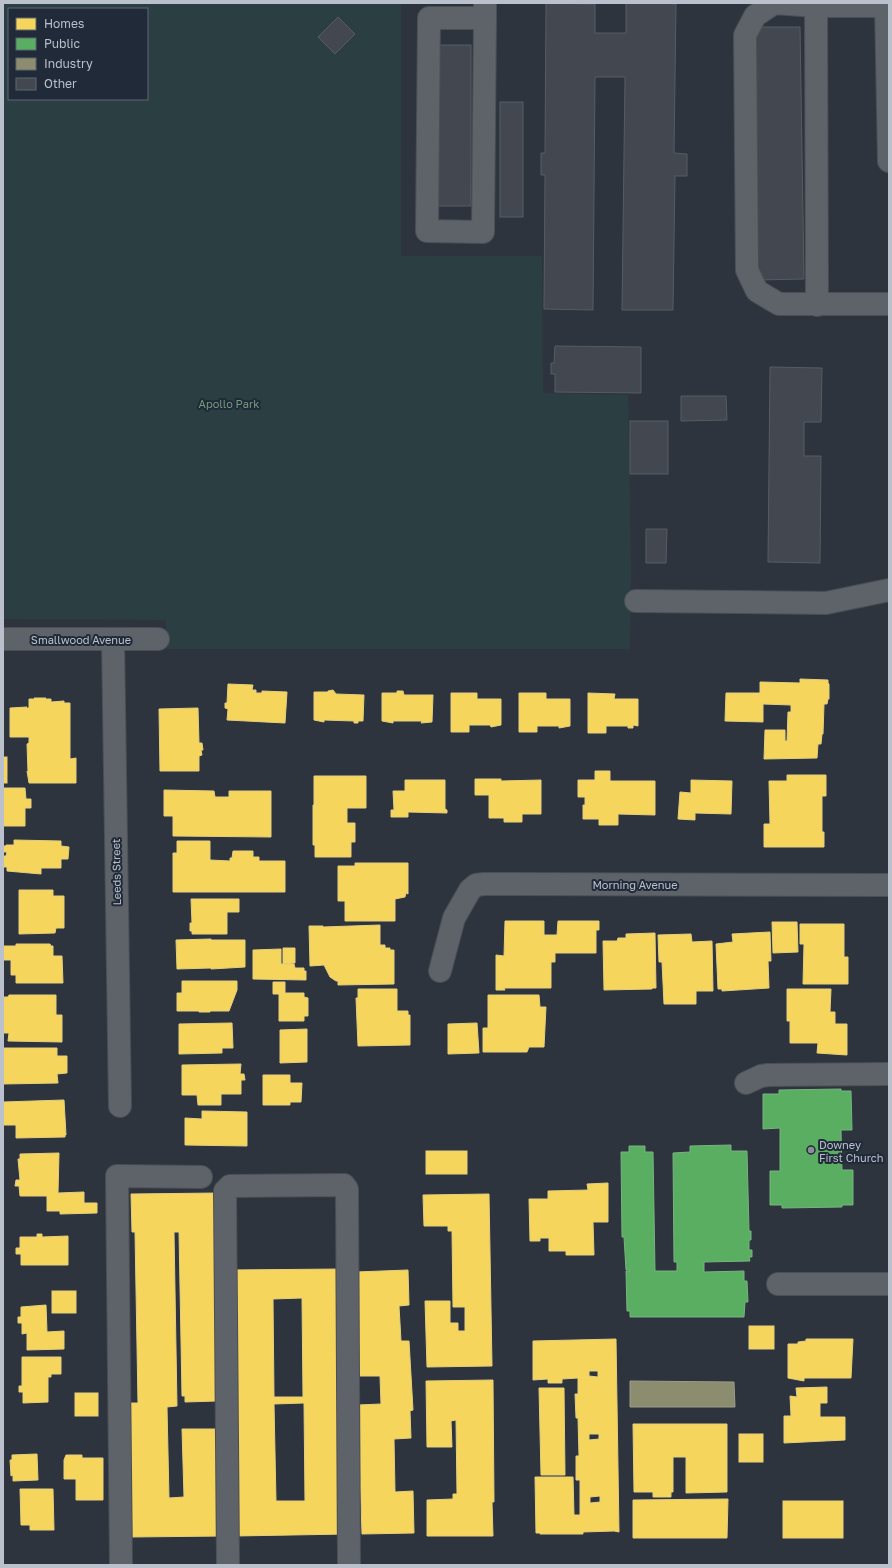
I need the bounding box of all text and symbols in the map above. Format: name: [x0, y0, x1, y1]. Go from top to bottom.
legend: [8, 8, 148, 100]
text: Homes: [44, 16, 84, 31]
text: Public: [44, 36, 81, 51]
text: Industry: [44, 56, 93, 71]
text: Other: [44, 76, 77, 91]
park label: Apollo Park: [199, 397, 259, 410]
street label: Smallwood Avenue: [31, 633, 131, 646]
street label: Leeds Street: [109, 838, 123, 906]
street label: Morning Avenue: [592, 878, 678, 891]
place label: Downey First Church: [819, 1138, 884, 1164]
marker: Downey First Church: [806, 1145, 816, 1155]

